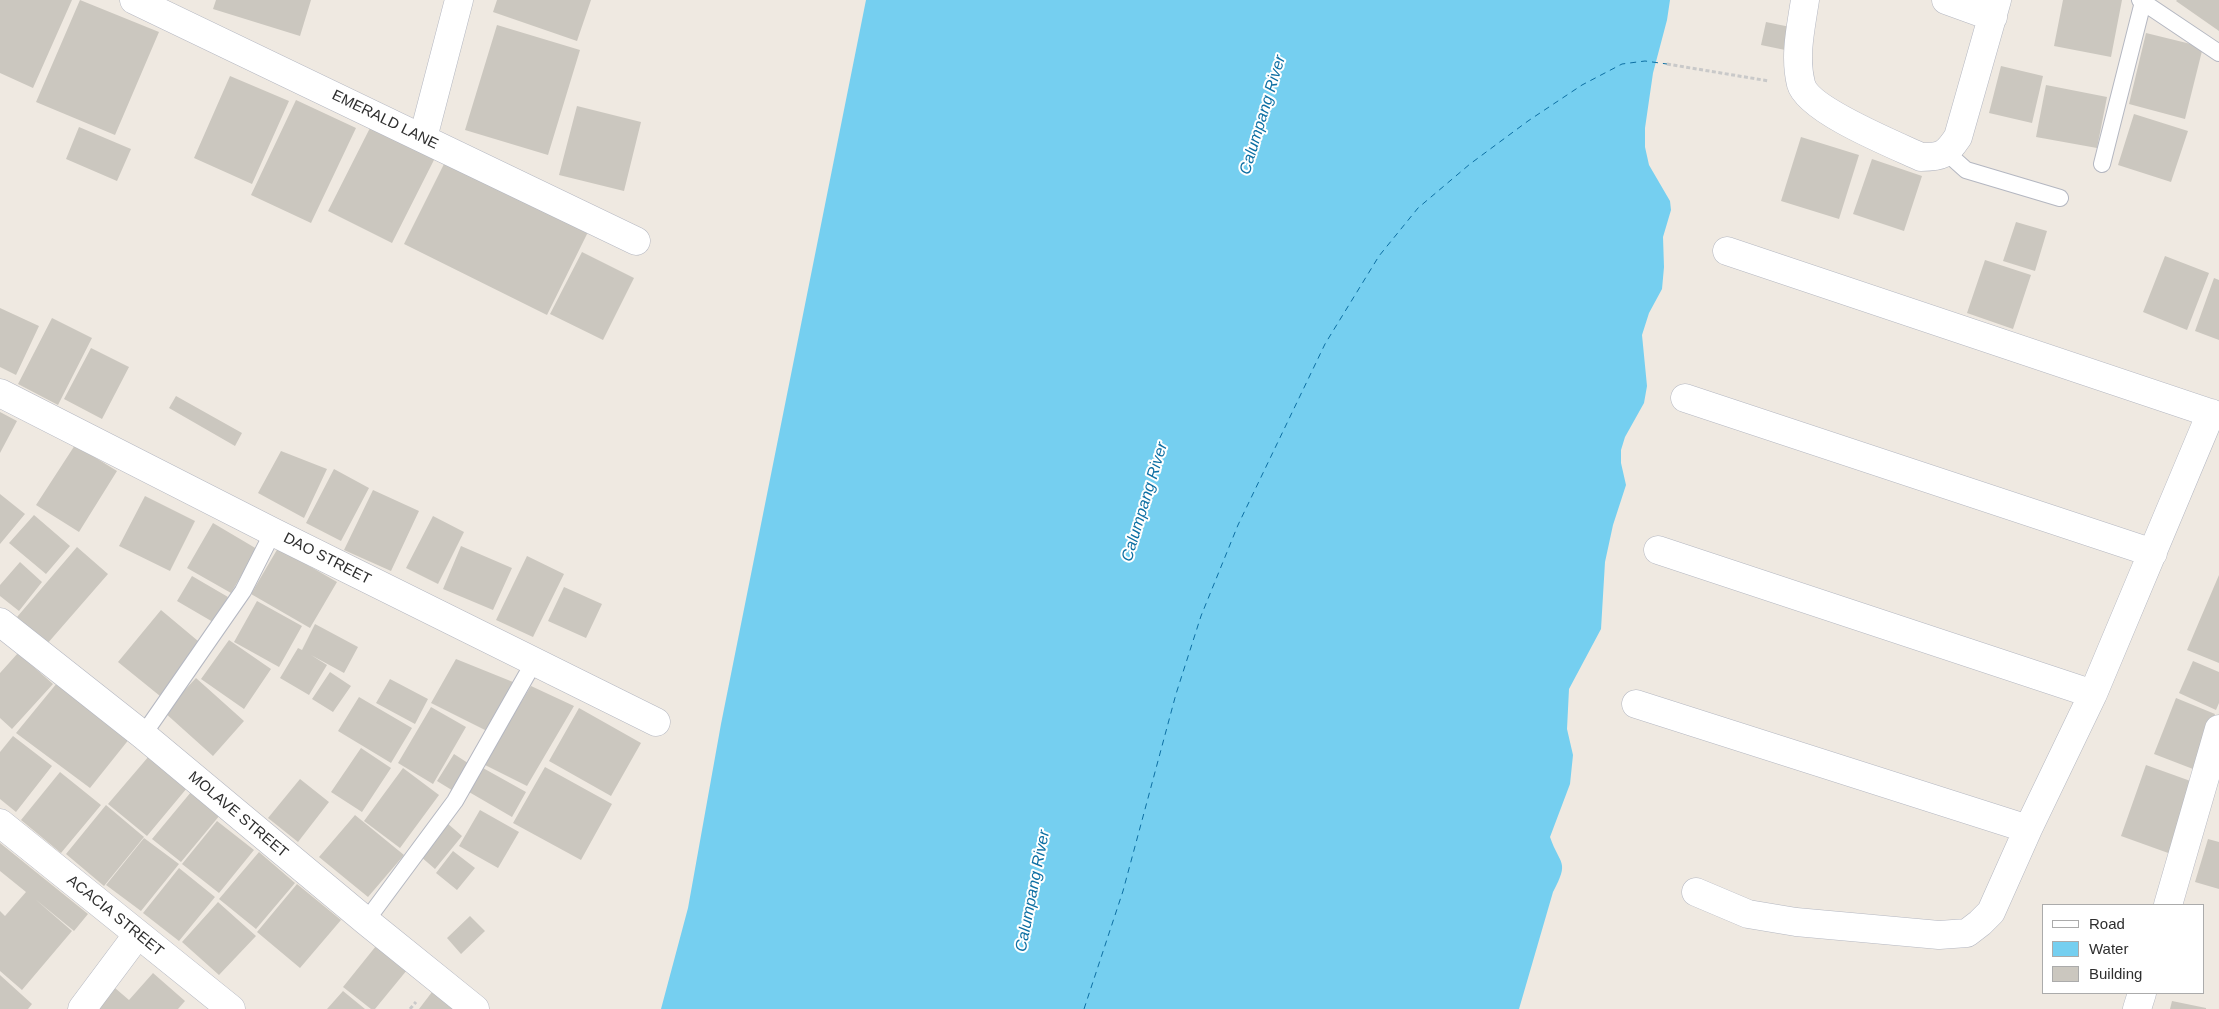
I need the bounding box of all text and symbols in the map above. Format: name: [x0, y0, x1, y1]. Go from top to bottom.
water label: Calumpang River: [1236, 53, 1290, 177]
street label: EMERALD LANE: [329, 87, 441, 153]
water label: Calumpang River: [1118, 440, 1172, 564]
street label: DAO STREET: [280, 529, 374, 589]
street label: MOLAVE STREET: [184, 768, 292, 862]
water label: Calumpang River: [1012, 828, 1054, 954]
street label: ACACIA STREET: [63, 872, 167, 960]
legend: [2042, 904, 2204, 994]
text: Road: [2089, 915, 2125, 932]
text: Water: [2089, 940, 2128, 957]
text: Building: [2089, 965, 2142, 982]

